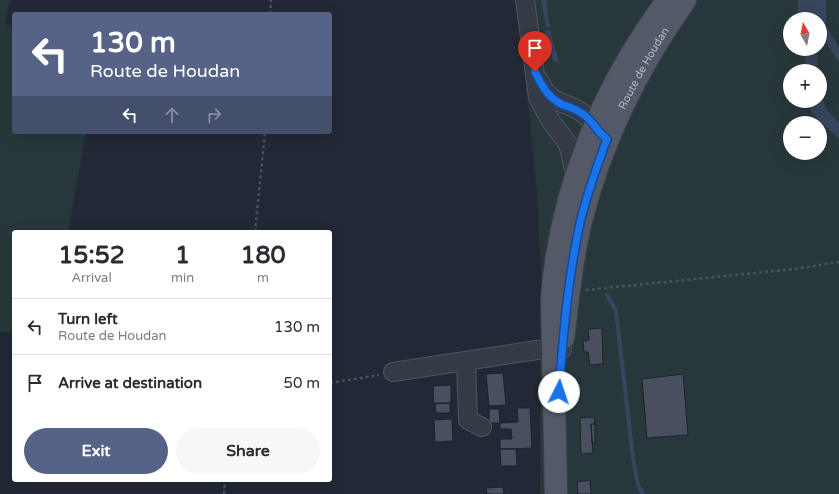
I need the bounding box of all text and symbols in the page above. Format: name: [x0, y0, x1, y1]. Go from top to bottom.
north arrow: [783, 12, 827, 56]
map controls: [783, 12, 827, 160]
street label: Route de Houdan: [615, 25, 671, 111]
text: 130 m: [90, 26, 176, 60]
icon: left: [24, 28, 76, 80]
pin: [518, 31, 552, 72]
icon: arrive: [524, 37, 546, 59]
text: Route de Houdan: [90, 60, 240, 82]
button: +: [783, 64, 827, 108]
icon: left: [119, 104, 141, 126]
icon: ahead: [161, 104, 183, 126]
icon: right: [203, 104, 225, 126]
button: −: [783, 116, 827, 160]
text: 15:52: [58, 241, 125, 270]
text: 1: [175, 241, 190, 270]
text: 180: [240, 241, 286, 270]
text: Arrival: [71, 270, 112, 286]
text: min: [171, 270, 194, 286]
text: m: [257, 270, 269, 286]
text: Turn left: [58, 310, 118, 328]
icon: left: [24, 316, 46, 338]
text: 130 m: [274, 318, 320, 336]
text: Route de Houdan: [58, 328, 167, 344]
position arrow: [538, 371, 580, 413]
icon: arrive: [24, 372, 46, 394]
text: Arrive at destination: [58, 374, 202, 392]
text: 50 m: [283, 374, 320, 392]
button: Exit: [24, 428, 168, 474]
button: Share: [176, 428, 320, 474]

